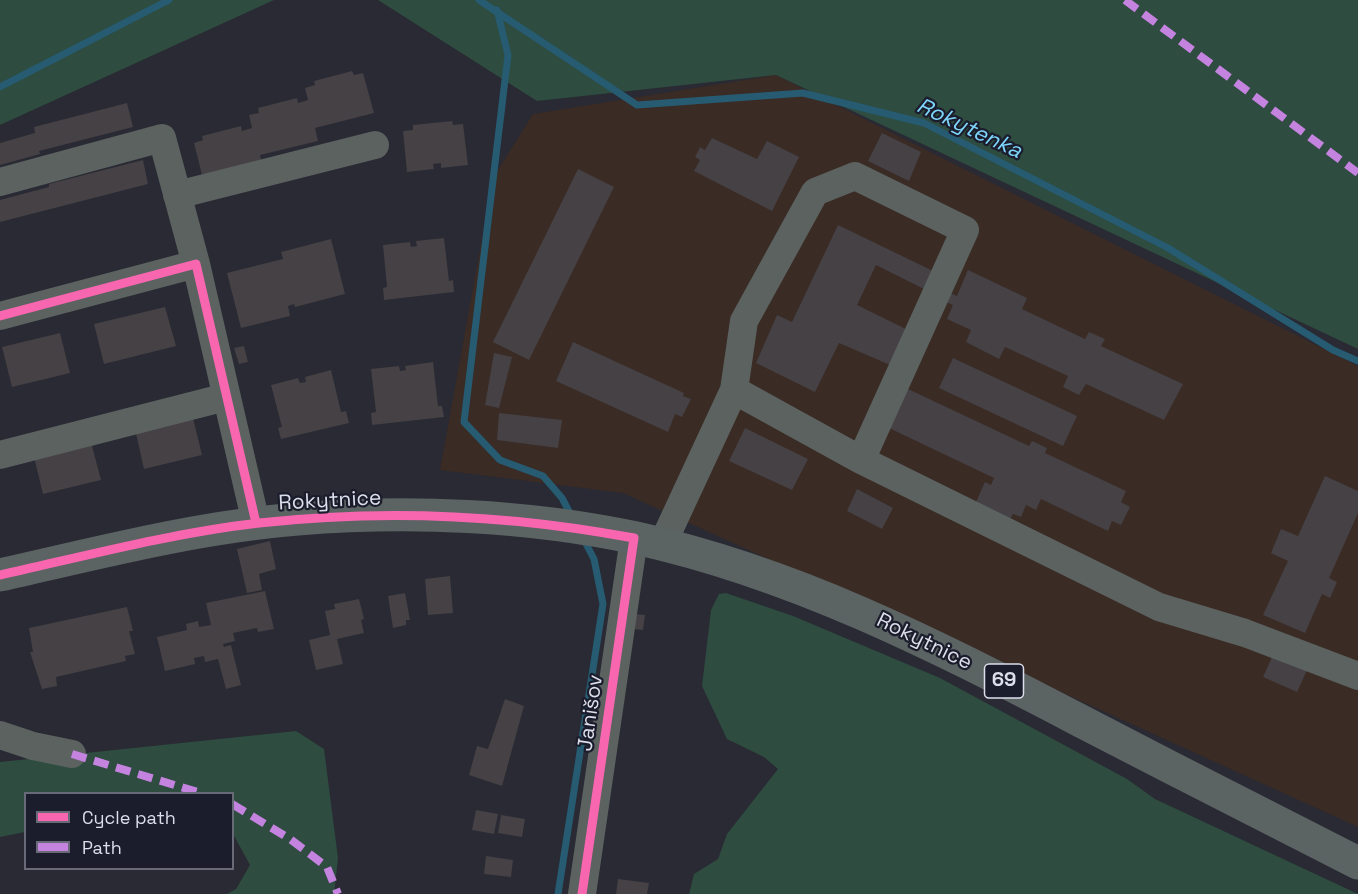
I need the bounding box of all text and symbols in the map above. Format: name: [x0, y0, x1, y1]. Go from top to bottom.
water label: Rokytenka: [912, 93, 1026, 165]
street label: Rokytnice: [278, 486, 382, 516]
street label: Rokytnice: [872, 608, 976, 676]
road number: 69: [984, 664, 1024, 698]
street label: Janišov: [573, 673, 609, 753]
legend: [24, 792, 234, 870]
text: Cycle path: [82, 806, 176, 829]
text: Path: [82, 836, 122, 859]

